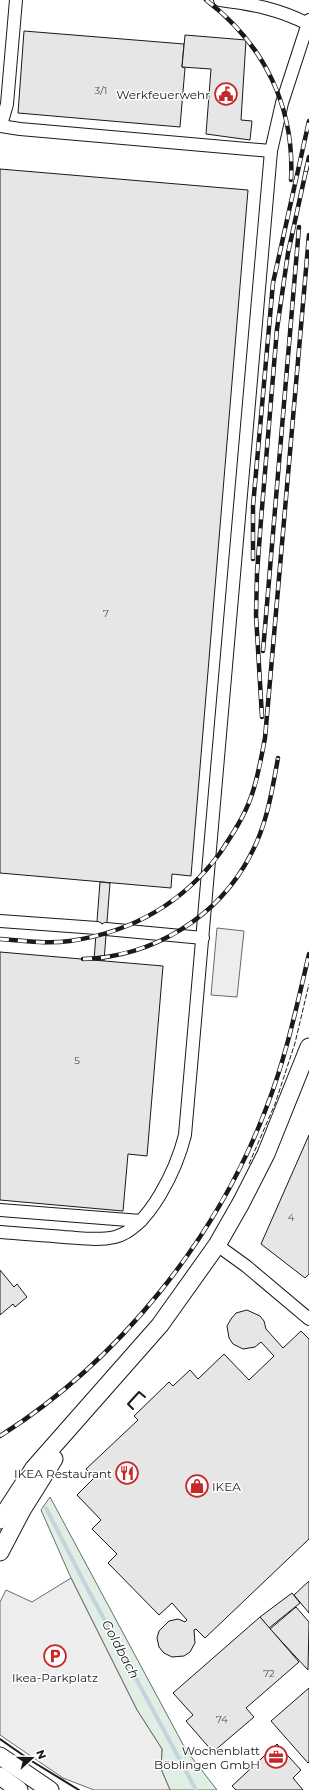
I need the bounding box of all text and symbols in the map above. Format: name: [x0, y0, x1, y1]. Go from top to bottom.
public building icon: Werkfeuerwehr: [213, 81, 239, 107]
house number: 3/1: [95, 84, 107, 97]
place label: Werkfeuerwehr: [116, 87, 210, 102]
house number: 7: [103, 607, 109, 620]
house number: 5: [74, 1054, 80, 1067]
house number: 4: [288, 1211, 295, 1224]
restaurant icon: IKEA Restaurant: [114, 1460, 140, 1486]
place label: IKEA Restaurant: [14, 1466, 112, 1481]
shop icon: IKEA: [184, 1473, 210, 1499]
place label: IKEA: [212, 1479, 241, 1494]
water label: Goldbach: [99, 1617, 143, 1681]
parking icon: Ikea-Parkplatz: [42, 1643, 68, 1669]
house number: 72: [263, 1667, 275, 1680]
place label: Ikea-Parkplatz: [12, 1670, 98, 1685]
house number: 74: [216, 1713, 228, 1726]
north arrow: [12, 1738, 52, 1778]
place label: Wochenblatt Böblingen GmbH: [154, 1743, 260, 1772]
office icon: Wochenblatt Böblingen GmbH: [263, 1744, 289, 1770]
text: N: [33, 1748, 49, 1761]

